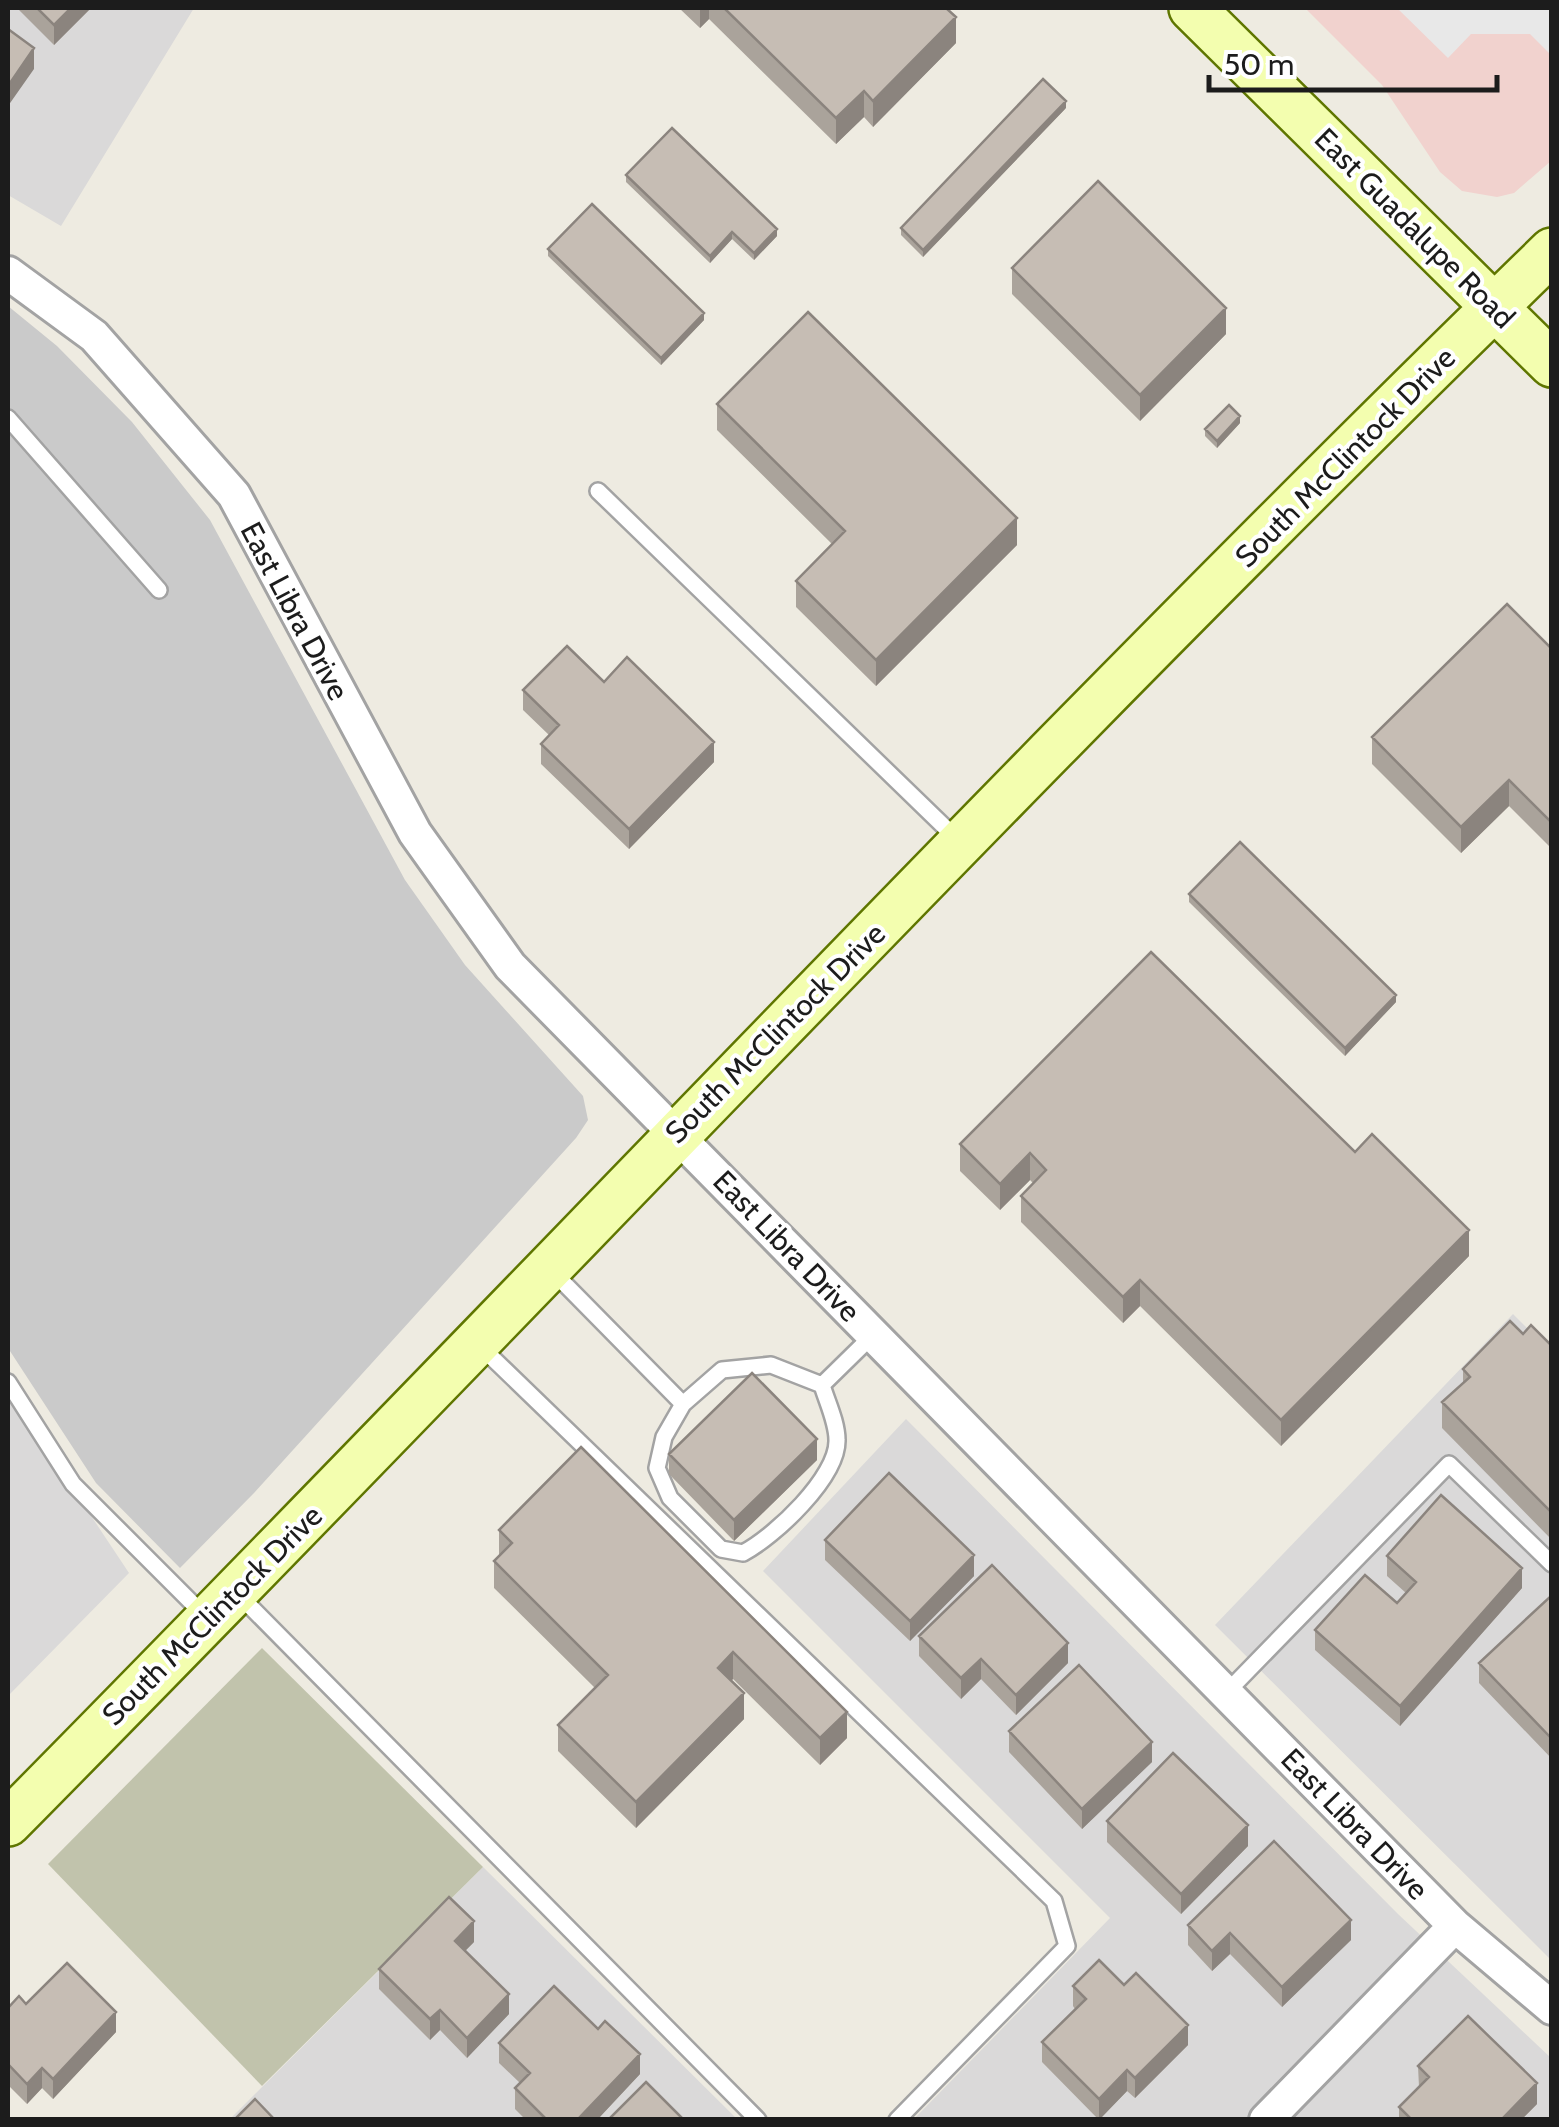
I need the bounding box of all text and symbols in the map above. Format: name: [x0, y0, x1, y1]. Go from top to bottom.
scale bar: [1209, 30, 1496, 92]
text: 50 m: [1224, 46, 1294, 83]
street label: East Guadalupe Road: [1307, 120, 1523, 336]
street label: South McClintock Drive: [1227, 339, 1463, 575]
street label: East Libra Drive: [233, 516, 357, 706]
street label: South McClintock Drive: [657, 915, 893, 1151]
street label: East Libra Drive: [706, 1163, 868, 1329]
street label: South McClintock Drive: [94, 1497, 330, 1733]
street label: East Libra Drive: [1274, 1741, 1436, 1907]

